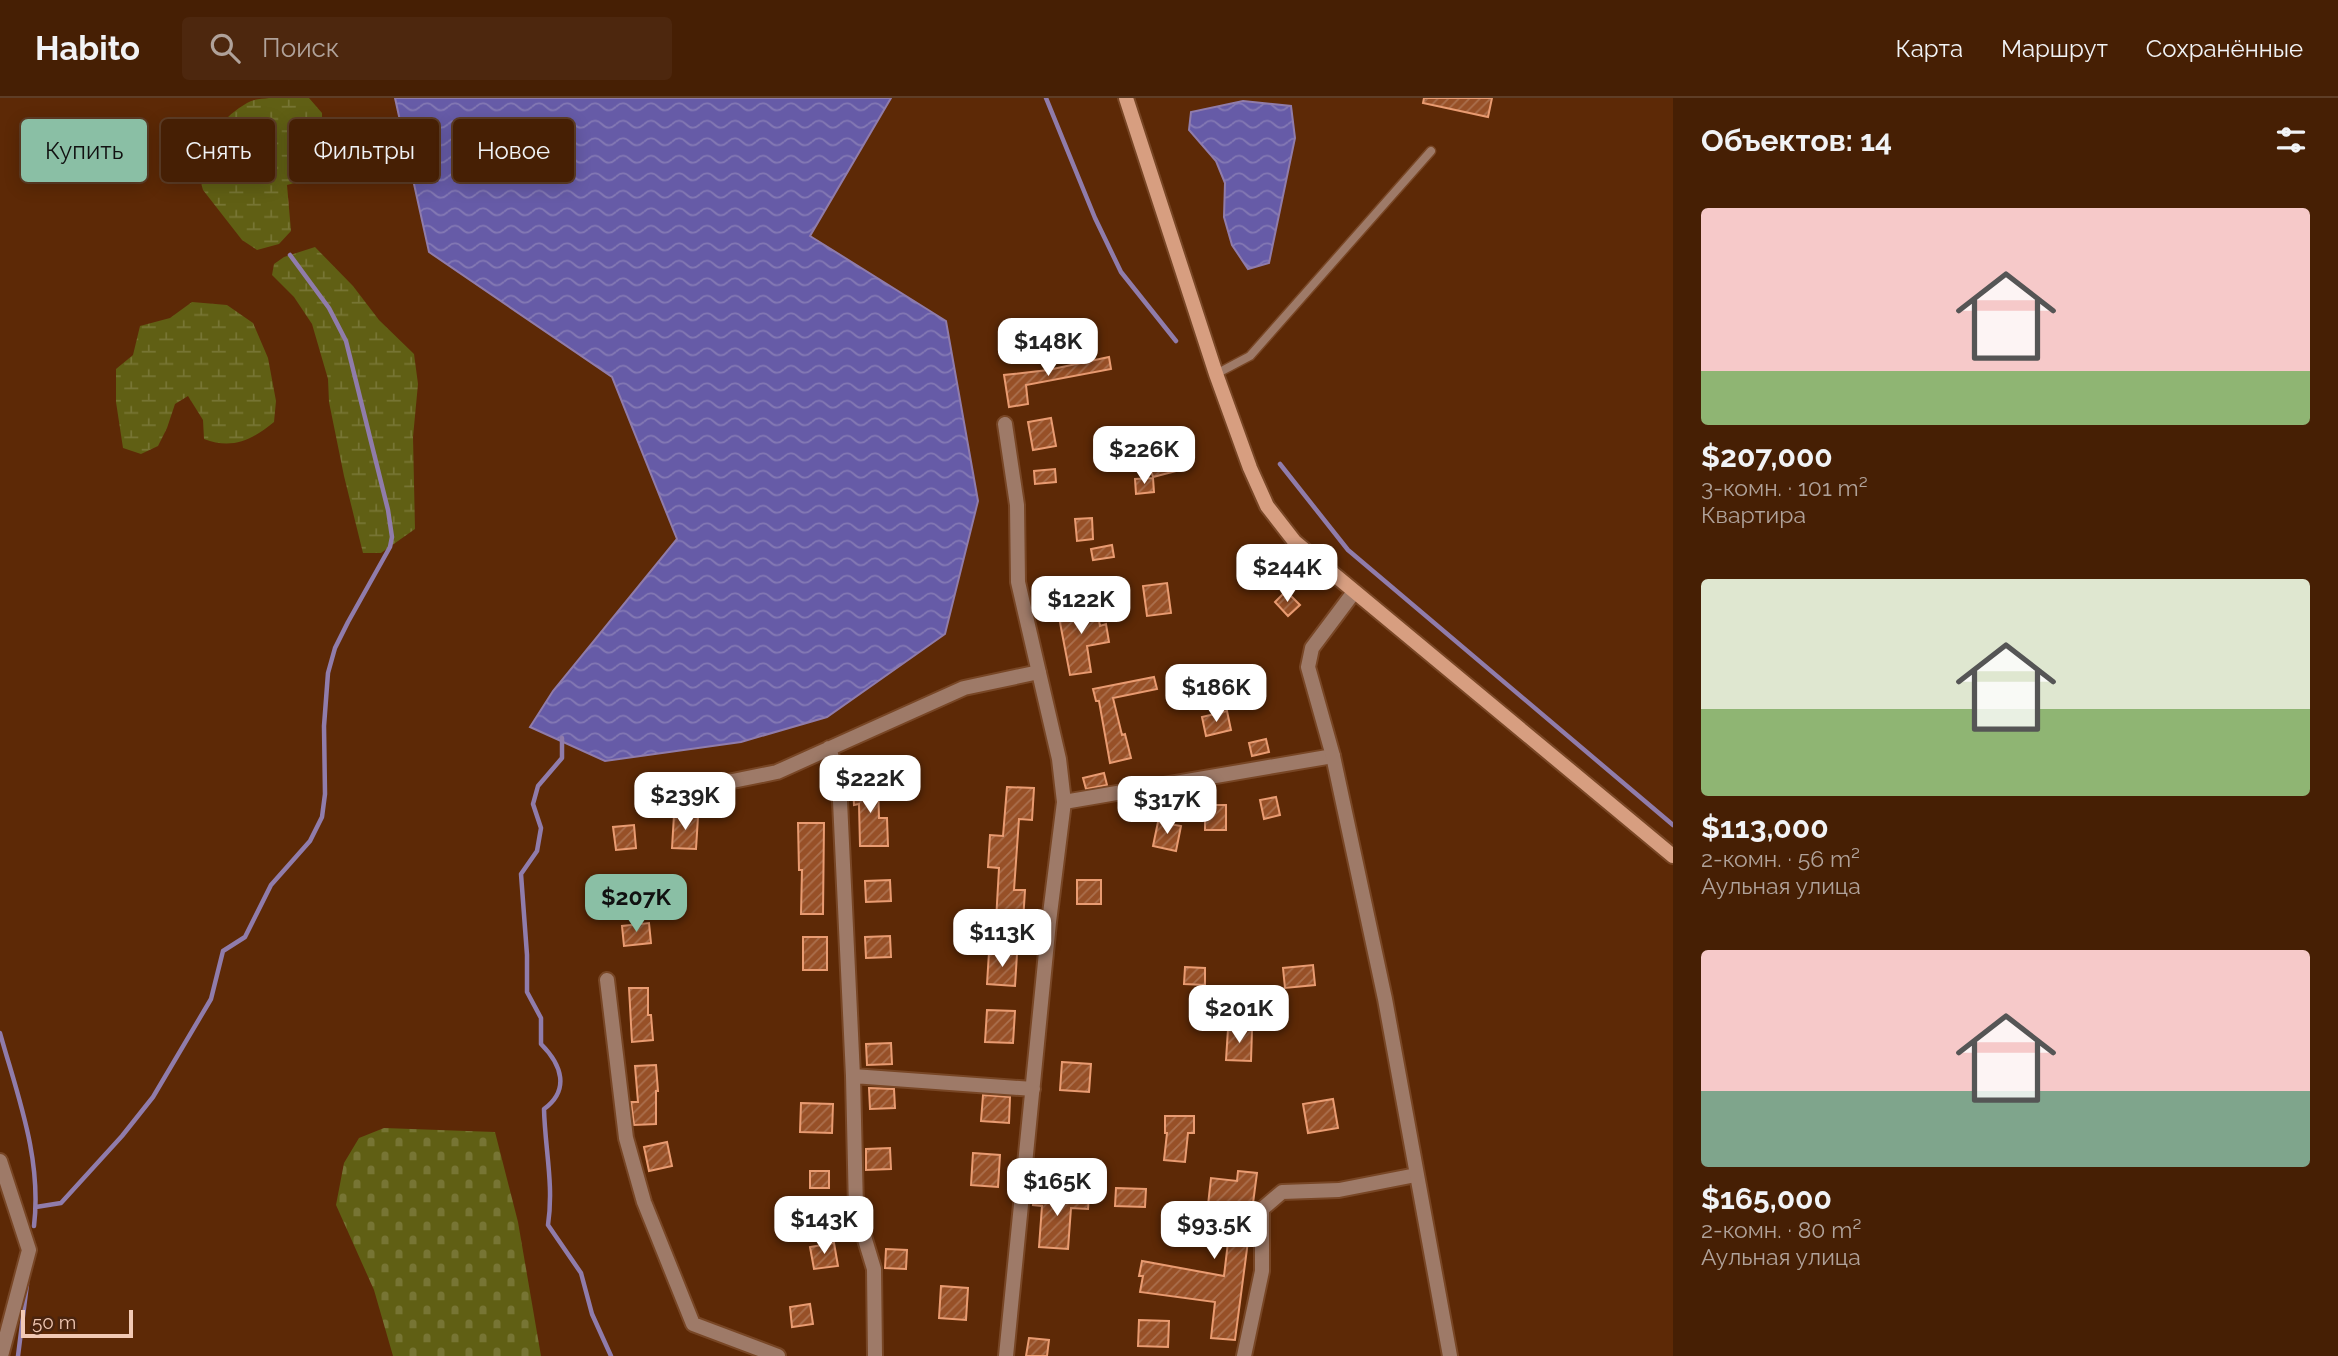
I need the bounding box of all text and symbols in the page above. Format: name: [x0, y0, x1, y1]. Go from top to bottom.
search box: [182, 17, 672, 80]
text: Habito: [35, 29, 140, 68]
icon: search: [206, 29, 244, 67]
text: Поиск: [262, 33, 339, 63]
text: Карта: [1895, 34, 1963, 63]
text: Маршрут: [2001, 34, 2108, 63]
text: Сохранённые: [2146, 34, 2303, 63]
chip: Купить: [21, 119, 147, 182]
chip: Снять: [161, 119, 275, 182]
chip: Фильтры: [289, 119, 439, 182]
chip: Новое: [453, 119, 574, 182]
icon: filters: [2272, 121, 2310, 159]
text: Объектов: 14: [1701, 123, 1892, 158]
icon: home: [1943, 253, 2069, 379]
pin: $148K: [999, 318, 1097, 378]
text: $148K: [1014, 327, 1082, 354]
pin: $226K: [1095, 426, 1193, 486]
text: $226K: [1109, 435, 1179, 462]
text: $207,000: [1701, 439, 1833, 474]
text: 3-комн. · 101 m²: [1701, 474, 1868, 501]
text: Квартира: [1701, 501, 1806, 528]
pin: $244K: [1238, 545, 1336, 604]
text: $244K: [1252, 553, 1322, 580]
pin: $122K: [1032, 576, 1130, 636]
text: $122K: [1047, 585, 1115, 612]
icon: home: [1943, 624, 2069, 750]
pin: $186K: [1167, 664, 1265, 724]
text: $186K: [1181, 673, 1251, 700]
pin: $222K: [821, 756, 919, 815]
text: $222K: [836, 764, 904, 791]
pin: $239K: [636, 772, 734, 832]
pin: $317K: [1118, 776, 1216, 836]
text: $239K: [650, 781, 720, 808]
text: $317K: [1134, 785, 1200, 812]
text: $113,000: [1701, 810, 1829, 845]
text: 2-комн. · 56 m²: [1701, 845, 1860, 872]
text: Аульная улица: [1701, 872, 1861, 899]
pin: $207K: [587, 874, 685, 934]
text: $207K: [601, 883, 671, 910]
pin: $113K: [953, 910, 1051, 969]
text: $113K: [969, 918, 1035, 945]
pin: $201K: [1190, 986, 1288, 1045]
text: $201K: [1205, 994, 1273, 1021]
icon: home: [1943, 995, 2069, 1121]
pin: $165K: [1008, 1158, 1106, 1218]
text: $165K: [1023, 1167, 1091, 1194]
text: $165,000: [1701, 1181, 1832, 1216]
pin: $143K: [775, 1196, 873, 1256]
pin: $93.5K: [1157, 1202, 1271, 1261]
text: $143K: [790, 1205, 858, 1232]
text: $93.5K: [1177, 1210, 1251, 1237]
text: 2-комн. · 80 m²: [1701, 1216, 1861, 1243]
text: Аульная улица: [1701, 1243, 1861, 1270]
scale bar: [21, 1307, 133, 1339]
text: 50 m: [32, 1311, 76, 1333]

